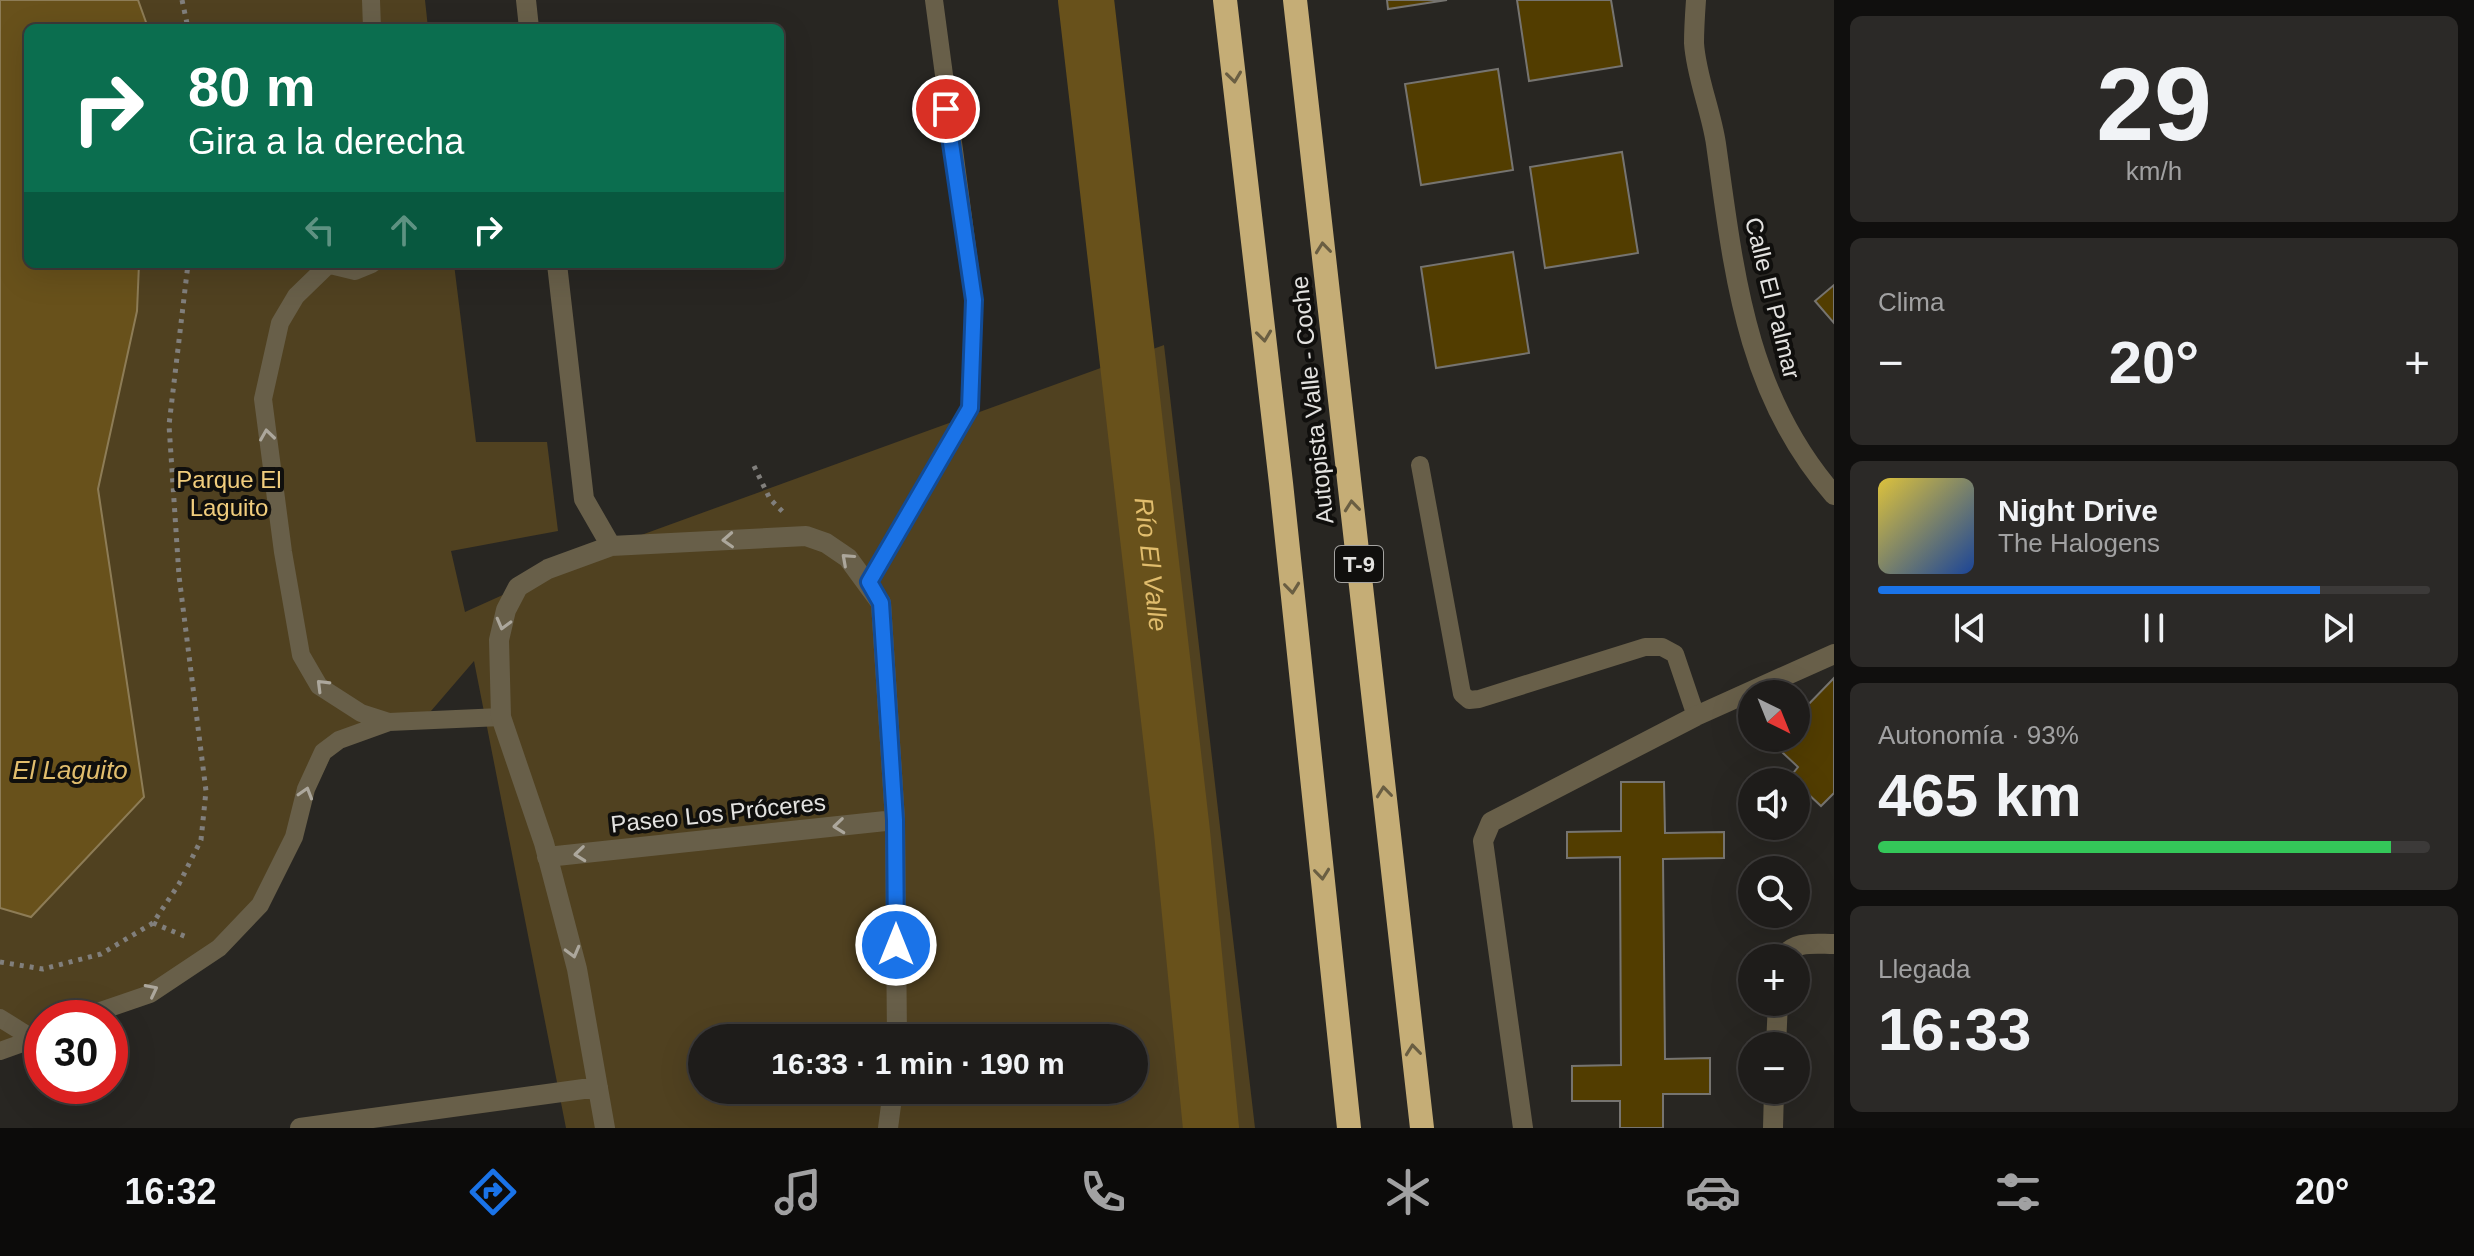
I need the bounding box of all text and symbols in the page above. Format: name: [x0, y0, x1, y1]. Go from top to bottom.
text: 29: [2096, 46, 2212, 162]
text: 80 m: [188, 55, 316, 118]
icon: right: [56, 56, 160, 160]
one-way arrow: [1225, 71, 1242, 84]
pin: [912, 75, 980, 143]
icon: arrive: [924, 87, 968, 131]
text: Gira a la derecha: [188, 121, 464, 162]
text: km/h: [2126, 156, 2182, 186]
icon: left: [298, 208, 342, 252]
icon: ahead: [382, 208, 426, 252]
icon: right: [466, 208, 510, 252]
street label: Calle El Palmar: [1740, 214, 1806, 382]
one-way arrow: [1315, 241, 1332, 254]
street label: Autopista Valle - Coche: [1286, 275, 1338, 525]
text: Clima: [1878, 287, 1944, 317]
text: 20°: [2109, 329, 2199, 396]
one-way arrow: [1255, 330, 1272, 343]
text: −: [1878, 338, 1904, 387]
text: +: [2404, 338, 2430, 387]
one-way arrow: [259, 428, 276, 441]
park label: Parque El Laguito: [176, 466, 282, 521]
text: Night Drive: [1998, 494, 2158, 527]
water label: Río El Valle: [1128, 495, 1174, 633]
one-way arrow: [1344, 499, 1361, 512]
text: The Halogens: [1998, 528, 2160, 558]
one-way arrow: [721, 531, 734, 548]
road number: T-9: [1335, 546, 1383, 582]
one-way arrow: [841, 554, 856, 569]
one-way arrow: [1283, 582, 1300, 595]
icon: previous: [1948, 606, 1992, 650]
icon: pause: [2132, 606, 2176, 650]
icon: next: [2316, 606, 2360, 650]
one-way arrow: [495, 617, 512, 631]
one-way arrow: [317, 679, 332, 694]
north arrow: [1738, 680, 1810, 752]
map controls: [1738, 680, 1810, 1104]
text: Autonomía · 93%: [1878, 720, 2079, 750]
water label: El Laguito: [12, 755, 128, 785]
text: 465 km: [1878, 762, 2082, 829]
button: sound: [1738, 768, 1810, 840]
one-way arrow: [1376, 785, 1393, 798]
one-way arrow: [297, 787, 313, 801]
street label: Paseo Los Próceres: [609, 788, 827, 838]
one-way arrow: [832, 818, 845, 835]
one-way arrow: [574, 845, 587, 862]
button: search: [1738, 856, 1810, 928]
one-way arrow: [1313, 868, 1330, 881]
position arrow: [854, 903, 938, 987]
button: +: [1738, 944, 1810, 1016]
one-way arrow: [563, 945, 580, 958]
text: Llegada: [1878, 954, 1971, 984]
one-way arrow: [144, 985, 158, 1000]
text: 16:33: [1878, 996, 2031, 1063]
speed limit sign: 30: [24, 1000, 128, 1104]
button: −: [1738, 1032, 1810, 1104]
one-way arrow: [1405, 1044, 1422, 1057]
text: 16:33 · 1 min · 190 m: [771, 1047, 1065, 1080]
icon: directions: [465, 1164, 521, 1220]
icon: music: [770, 1164, 826, 1220]
icon: phone: [1075, 1164, 1131, 1220]
icon: climate: [1380, 1164, 1436, 1220]
icon: car: [1685, 1164, 1741, 1220]
icon: filters: [1990, 1164, 2046, 1220]
text: 16:32: [124, 1171, 217, 1212]
text: 20°: [2295, 1171, 2349, 1212]

